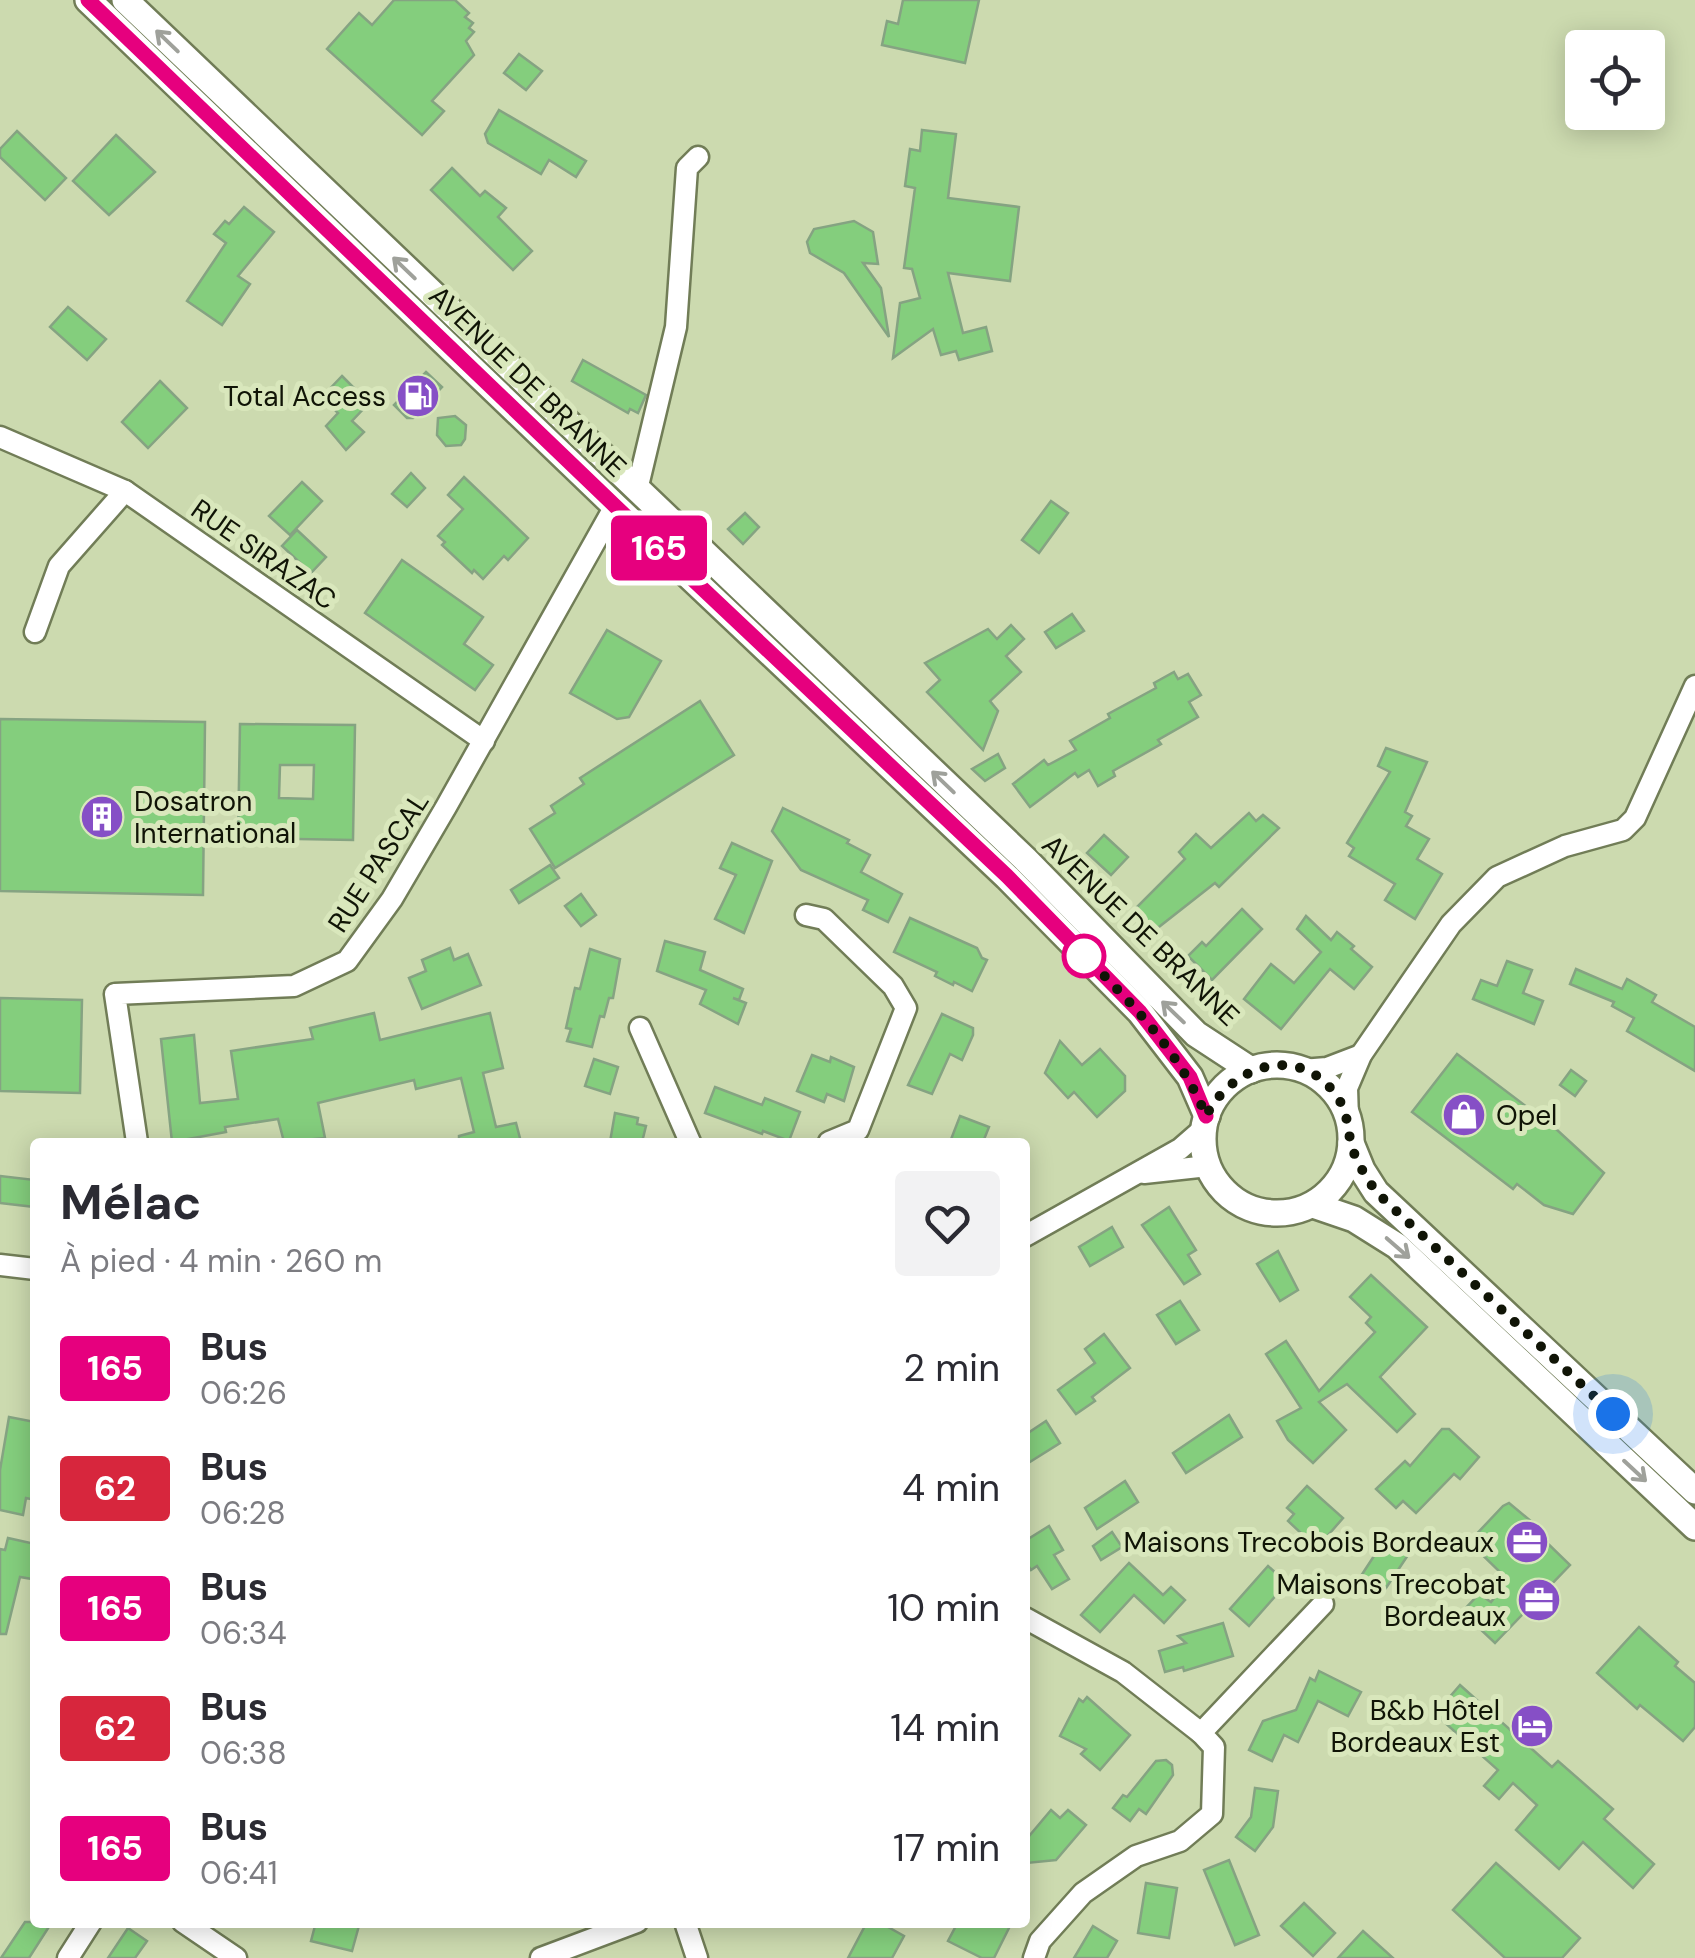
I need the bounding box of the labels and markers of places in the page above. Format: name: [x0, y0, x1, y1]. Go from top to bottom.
fuel station icon: Total Access: [395, 373, 441, 419]
place label: Total Access: [223, 378, 386, 415]
place label: Dosatron International: [134, 783, 296, 852]
building icon: Dosatron International: [79, 794, 125, 840]
unlabelled marker: [1063, 935, 1105, 977]
shop icon: Opel: [1441, 1092, 1487, 1138]
place label: Opel: [1496, 1097, 1557, 1134]
office icon: Maisons Trecobois Bordeaux: [1504, 1519, 1550, 1565]
place label: Maisons Trecobois Bordeaux: [1124, 1524, 1494, 1561]
place label: Maisons Trecobat Bordeaux: [1276, 1566, 1506, 1635]
office icon: Maisons Trecobat Bordeaux: [1516, 1577, 1562, 1623]
place label: B&b Hôtel Bordeaux Est: [1330, 1692, 1500, 1761]
hotel icon: B&b Hôtel Bordeaux Est: [1509, 1703, 1555, 1749]

